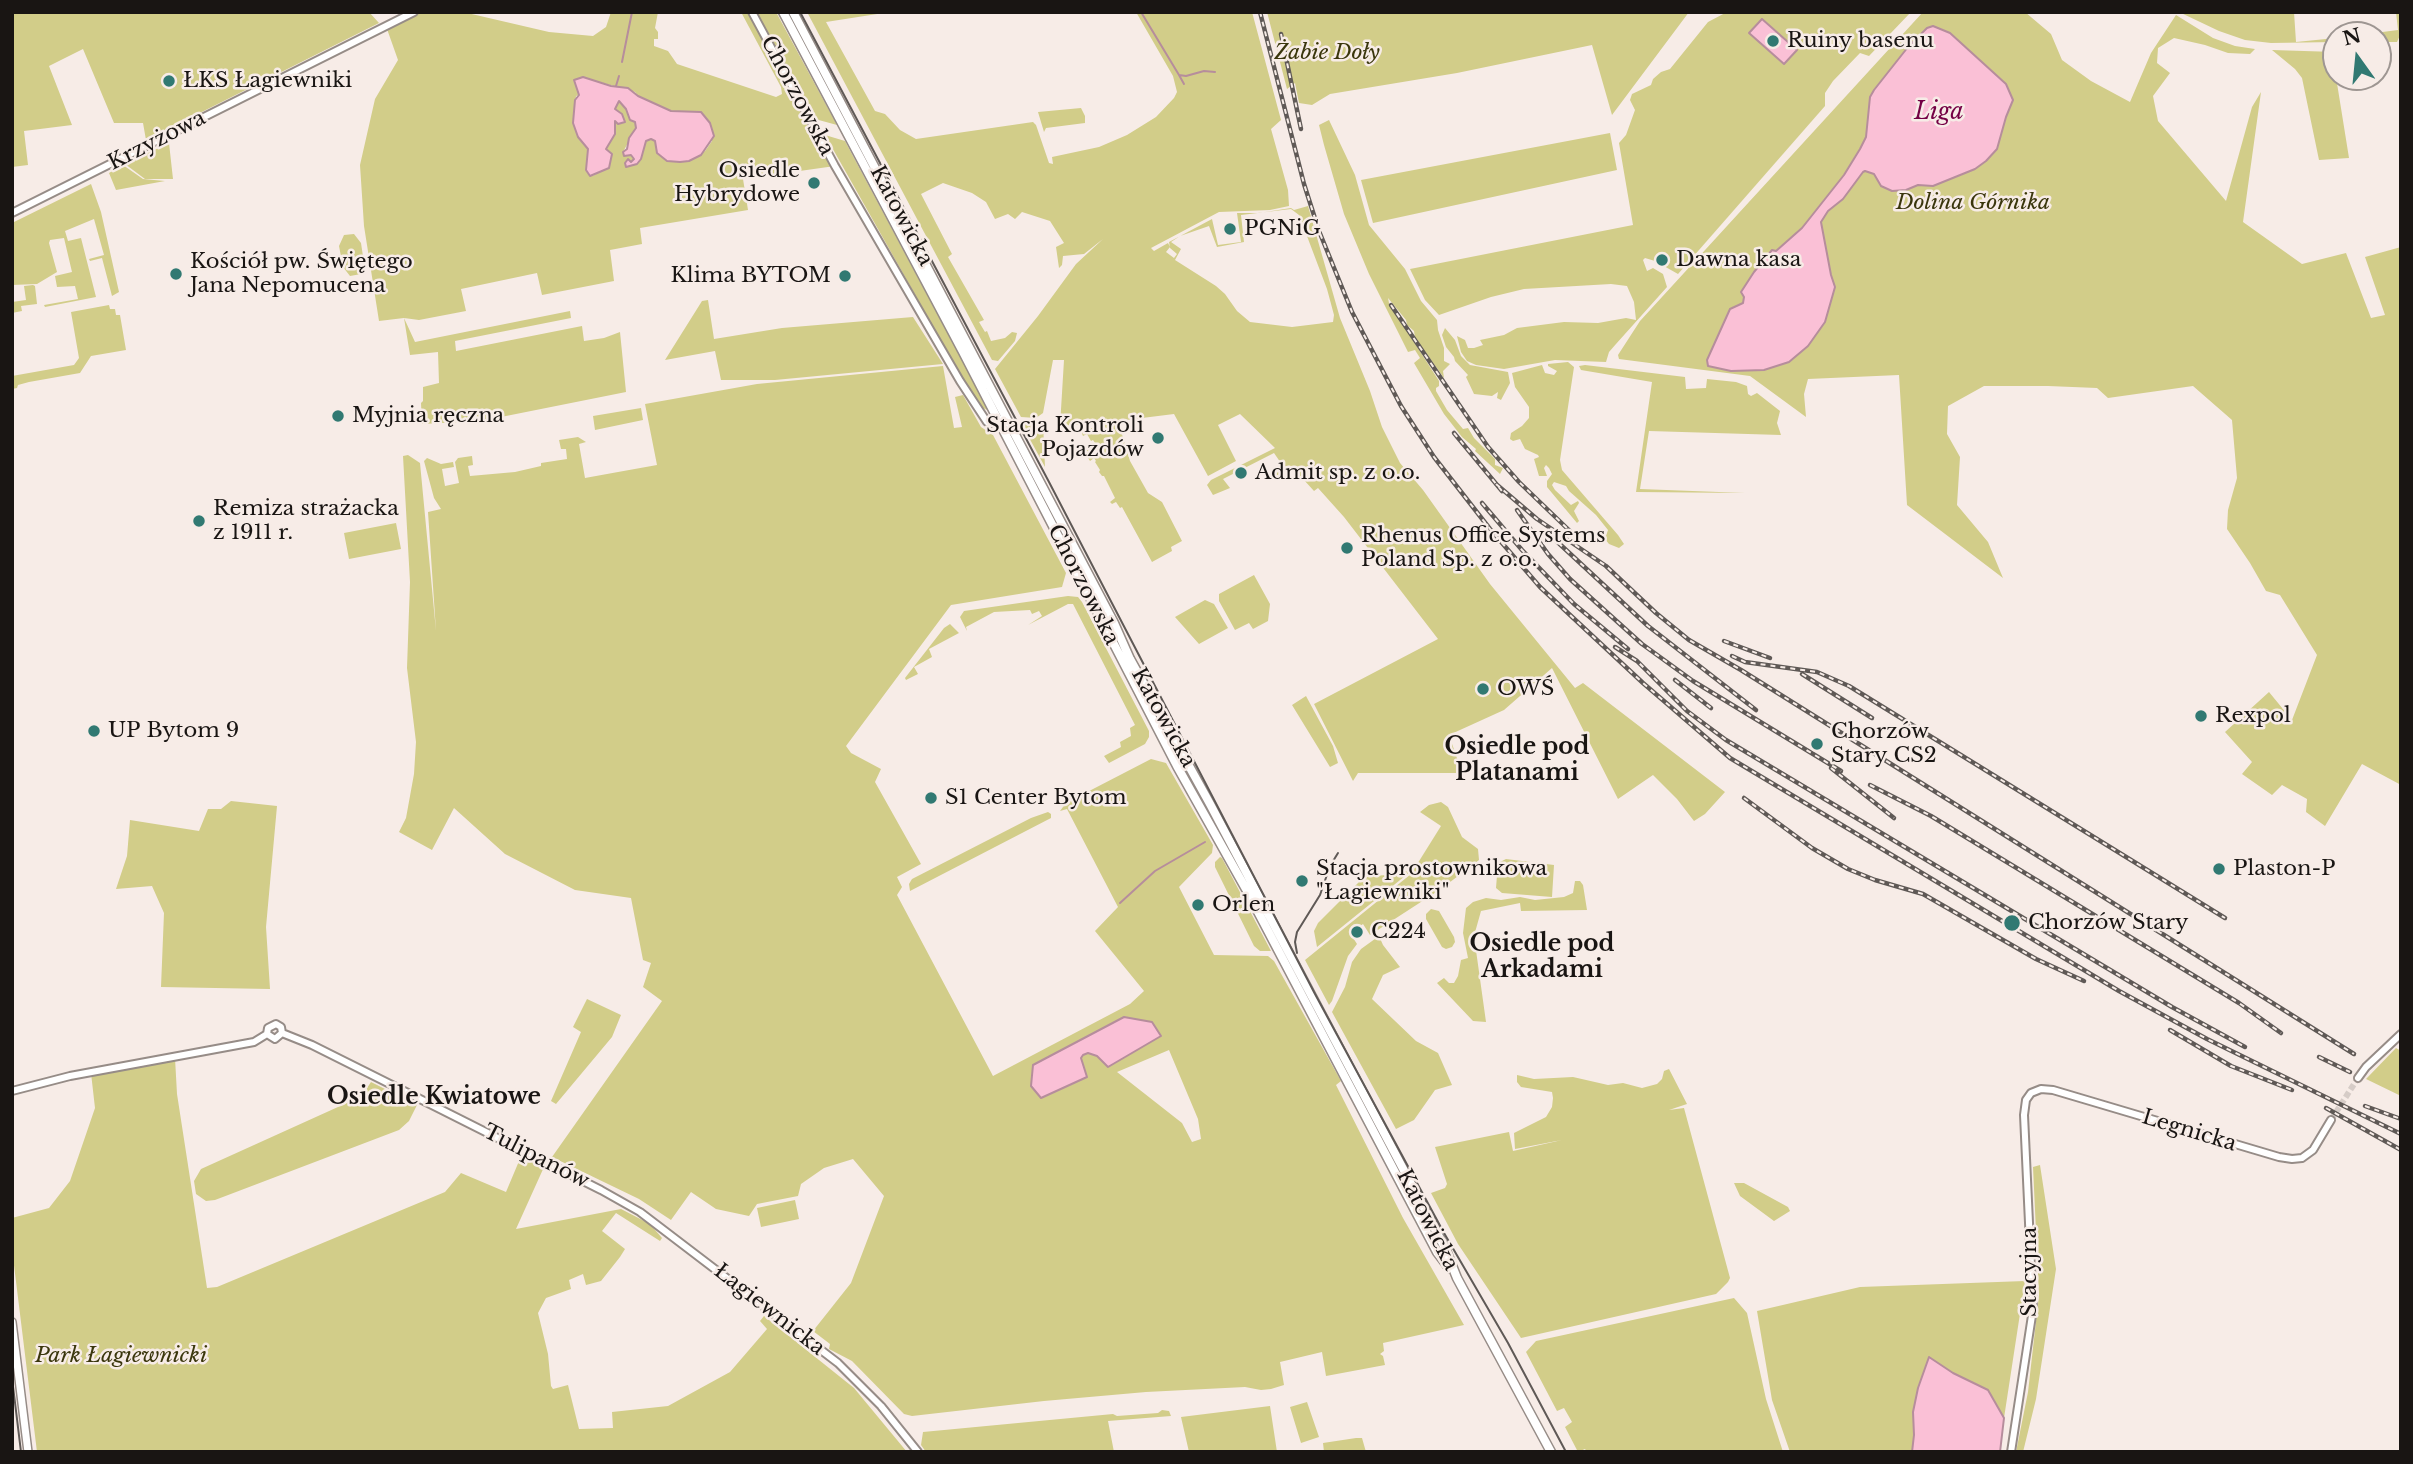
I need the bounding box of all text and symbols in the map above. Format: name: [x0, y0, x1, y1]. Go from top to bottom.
north arrow: [2322, 21, 2392, 91]
text: N: [2340, 24, 2364, 51]
place label: Ruiny basenu: [1787, 28, 1934, 54]
street label: Chorzowska: [755, 32, 839, 160]
marker: Ruiny basenu: [1765, 33, 1781, 49]
park label: Żabie Doły: [1274, 40, 1380, 66]
place label: ŁKS Łagiewniki: [183, 68, 352, 94]
marker: ŁKS Łagiewniki: [161, 73, 177, 89]
water label: Liga: [1914, 99, 1964, 127]
street label: Krzyżowa: [104, 106, 210, 176]
place label: Osiedle Hybrydowe: [674, 158, 800, 208]
street label: Katowicka: [864, 161, 938, 271]
marker: Osiedle Hybrydowe: [806, 175, 822, 191]
park label: Dolina Górnika: [1896, 190, 2050, 216]
place label: PGNiG: [1244, 216, 1321, 242]
marker: PGNiG: [1222, 221, 1238, 237]
place label: Dawna kasa: [1676, 247, 1801, 273]
place label: Kościół pw. Świętego Jana Nepomucena: [190, 249, 413, 299]
marker: Dawna kasa: [1654, 252, 1670, 268]
place label: Klima BYTOM: [670, 263, 831, 289]
marker: Kościół pw. Świętego Jana Nepomucena: [168, 266, 184, 282]
marker: Klima BYTOM: [837, 268, 853, 284]
place label: Myjnia ręczna: [352, 403, 504, 429]
marker: Myjnia ręczna: [330, 408, 346, 424]
place label: Stacja Kontroli Pojazdów: [986, 413, 1144, 463]
marker: Stacja Kontroli Pojazdów: [1150, 430, 1166, 446]
place label: Admit sp. z o.o.: [1255, 460, 1420, 486]
marker: Admit sp. z o.o.: [1233, 465, 1249, 481]
place label: Remiza strażacka z 1911 r.: [213, 496, 399, 546]
marker: Remiza strażacka z 1911 r.: [191, 513, 207, 529]
street label: Chorzowska: [1042, 521, 1124, 649]
place label: Rhenus Office Systems Poland Sp. z o.o.: [1361, 523, 1606, 573]
marker: Rhenus Office Systems Poland Sp. z o.o.: [1339, 540, 1355, 556]
street label: Katowicka: [1125, 664, 1201, 772]
place label: OWŚ: [1497, 676, 1554, 702]
marker: OWŚ: [1475, 681, 1491, 697]
place label: Rexpol: [2215, 703, 2291, 729]
marker: Rexpol: [2193, 708, 2209, 724]
place label: UP Bytom 9: [108, 718, 239, 744]
place label: Chorzów Stary CS2: [1831, 719, 1937, 769]
marker: UP Bytom 9: [86, 723, 102, 739]
district label: Osiedle pod Platanami: [1445, 734, 1589, 788]
marker: Chorzów Stary CS2: [1809, 736, 1825, 752]
place label: S1 Center Bytom: [945, 785, 1127, 811]
marker: S1 Center Bytom: [923, 790, 939, 806]
place label: Stacja prostownikowa "Łagiewniki": [1316, 856, 1547, 906]
place label: Plaston-P: [2233, 856, 2335, 882]
marker: Plaston-P: [2211, 861, 2227, 877]
marker: Stacja prostownikowa "Łagiewniki": [1294, 873, 1310, 889]
place label: Orlen: [1212, 892, 1275, 918]
marker: Orlen: [1190, 897, 1206, 913]
place label: Chorzów Stary: [2028, 910, 2188, 936]
marker: Chorzów Stary: [2002, 913, 2022, 933]
place label: C224: [1371, 919, 1426, 945]
marker: C224: [1349, 924, 1365, 940]
district label: Osiedle pod Arkadami: [1470, 931, 1614, 985]
district label: Osiedle Kwiatowe: [327, 1084, 541, 1112]
street label: Legnicka: [2139, 1105, 2239, 1157]
street label: Tulipanów: [479, 1120, 593, 1194]
street label: Katowicka: [1391, 1165, 1463, 1275]
street label: Stacyjna: [2017, 1227, 2043, 1317]
street label: Łagiewnicka: [709, 1259, 829, 1361]
park label: Park Łagiewnicki: [35, 1343, 207, 1369]

